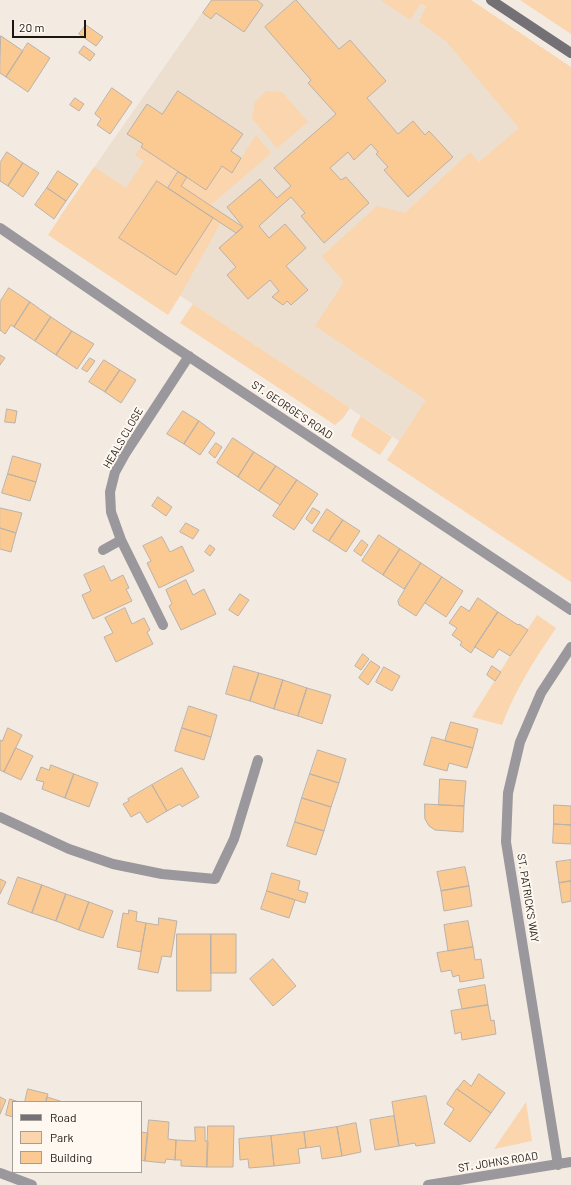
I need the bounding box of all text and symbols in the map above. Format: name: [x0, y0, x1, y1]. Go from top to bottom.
scale bar: [14, 12, 88, 38]
text: 20 m: [19, 20, 45, 34]
street label: ST. GEORGE'S ROAD: [249, 378, 335, 442]
street label: HEALS CLOSE: [100, 405, 146, 471]
street label: ST. PATRICK'S WAY: [514, 853, 542, 943]
legend: [12, 1101, 142, 1173]
text: Road: [50, 1110, 77, 1124]
text: Park: [50, 1130, 74, 1144]
street label: ST. JOHNS ROAD: [457, 1149, 539, 1175]
text: Building: [50, 1150, 92, 1164]

